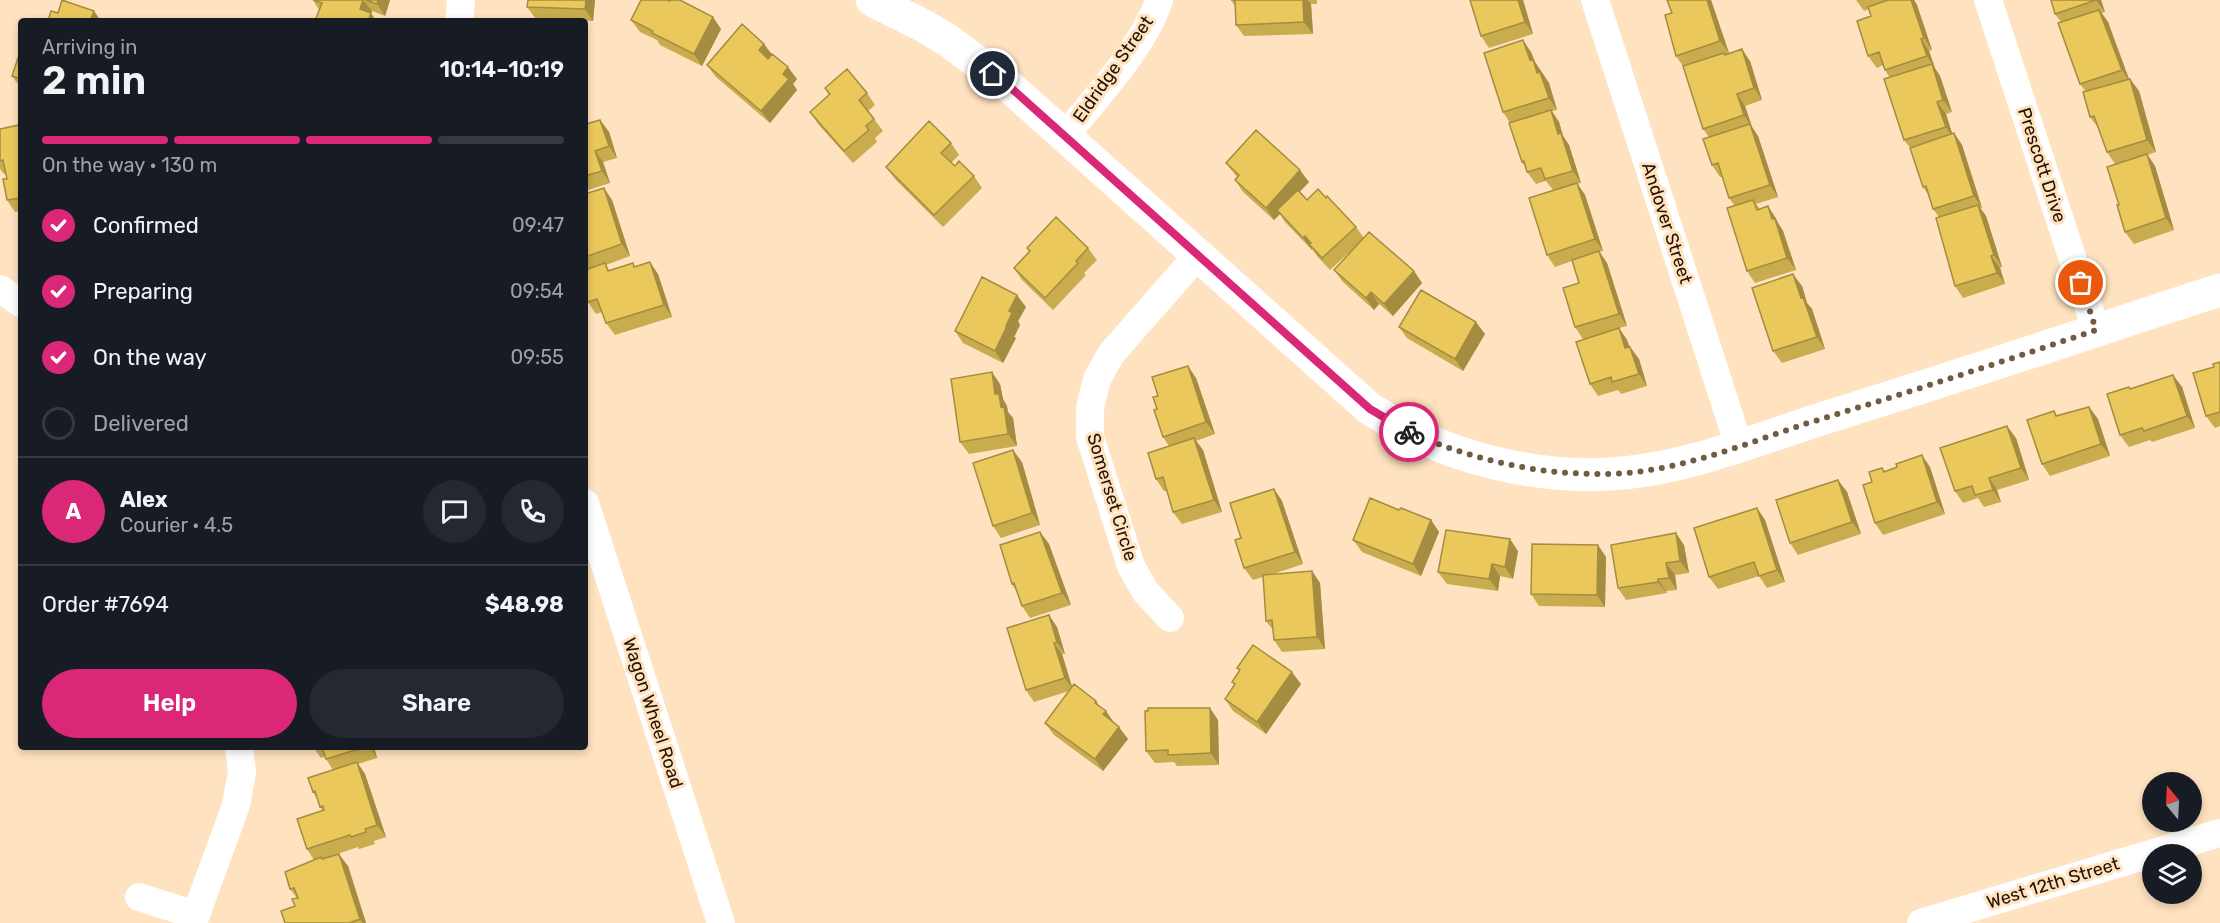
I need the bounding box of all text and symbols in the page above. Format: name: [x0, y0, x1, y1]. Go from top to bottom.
street label: Eldridge Street: [1068, 11, 1158, 127]
text: Arriving in: [42, 35, 137, 59]
pin: [967, 48, 1018, 99]
text: 10:14–10:19: [440, 56, 564, 83]
icon: home: [976, 57, 1009, 90]
text: 2 min: [42, 58, 146, 104]
street label: Prescott Drive: [2013, 105, 2071, 225]
text: On the way · 130 m: [42, 153, 217, 177]
street label: Andover Street: [1637, 160, 1697, 286]
icon: check: [42, 209, 75, 242]
text: Confirmed: [93, 212, 199, 239]
text: 09:47: [512, 213, 564, 237]
pin: [2055, 257, 2106, 308]
icon: bag: [2064, 266, 2097, 299]
icon: check: [42, 275, 75, 308]
text: Preparing: [93, 278, 193, 305]
text: 09:54: [510, 279, 564, 303]
icon: check: [42, 341, 75, 374]
text: On the way: [93, 344, 207, 371]
text: 09:55: [511, 345, 564, 369]
courier: [1379, 402, 1439, 462]
text: Delivered: [93, 410, 189, 437]
icon: bike: [1393, 416, 1426, 449]
street label: Somerset Circle: [1082, 430, 1142, 564]
button: chat: [423, 480, 486, 543]
button: phone: [501, 480, 564, 543]
text: Alex: [120, 486, 168, 513]
text: A: [66, 498, 81, 525]
text: Courier · 4.5: [120, 513, 233, 537]
text: Order #7694: [42, 591, 169, 618]
text: $48.98: [485, 591, 564, 618]
street label: Wagon Wheel Road: [618, 635, 688, 791]
button: Help: [42, 669, 297, 738]
button: Share: [309, 669, 564, 738]
north arrow: [2142, 772, 2202, 832]
map controls: [2142, 772, 2202, 904]
button: layers: [2142, 844, 2202, 904]
street label: West 12th Street: [1984, 852, 2122, 914]

